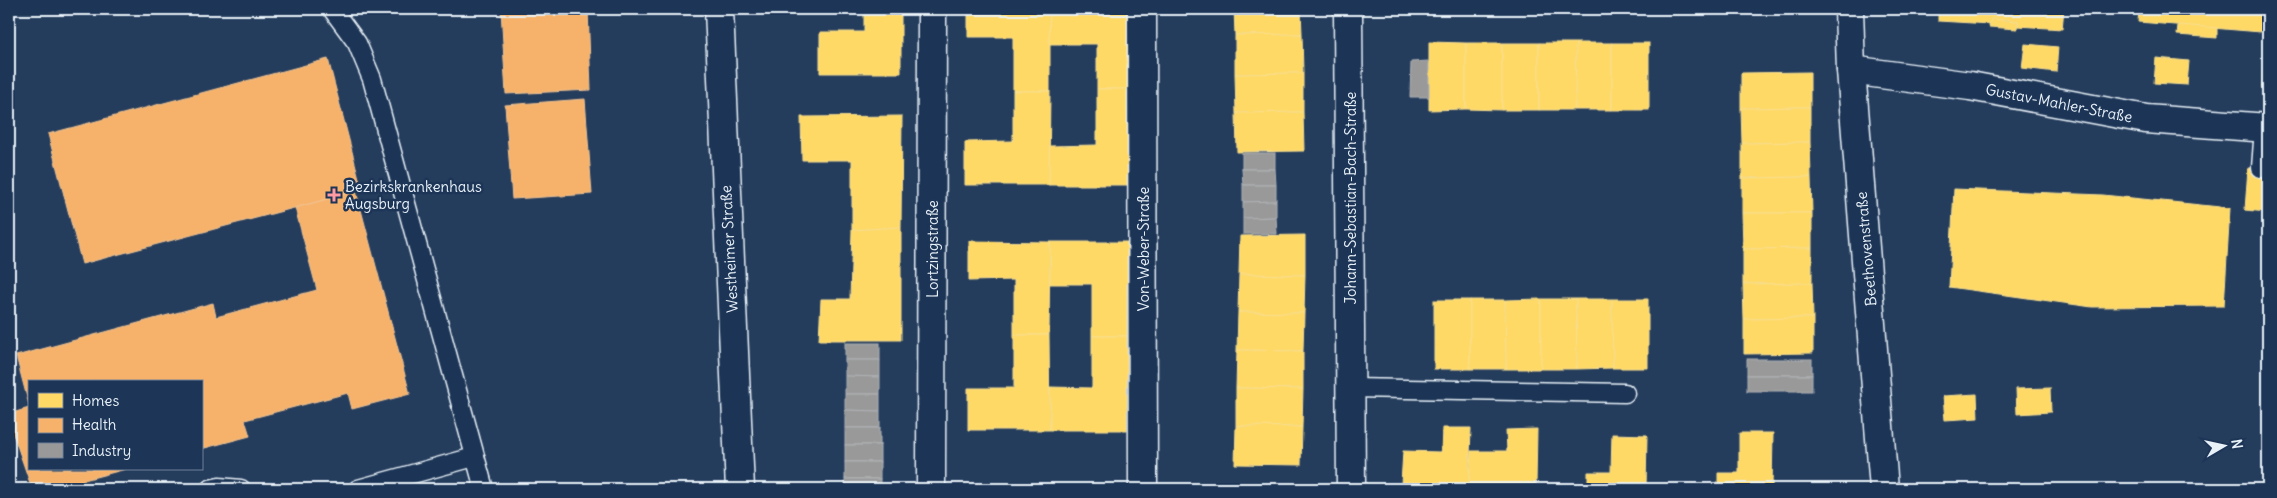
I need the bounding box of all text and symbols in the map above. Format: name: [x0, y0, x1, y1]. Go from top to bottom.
street label: Gustav-Mahler-Straße: [1984, 79, 2134, 127]
street label: Johann-Sebastian-Bach-Straße: [1341, 92, 1360, 304]
place label: Bezirkskrankenhaus Augsburg: [345, 177, 482, 213]
street label: Westheimer Straße: [716, 185, 742, 313]
street label: Von-Weber-Straße: [1134, 187, 1153, 311]
marker: Bezirkskrankenhaus Augsburg: [327, 188, 341, 202]
street label: Beethovenstraße: [1852, 191, 1880, 307]
street label: Lortzingstraße: [923, 200, 942, 298]
legend: [28, 380, 202, 470]
text: Homes: [72, 391, 119, 410]
text: Health: [72, 415, 117, 434]
north arrow: [2200, 420, 2250, 470]
text: N: [2227, 438, 2246, 450]
text: Industry: [72, 441, 131, 460]

